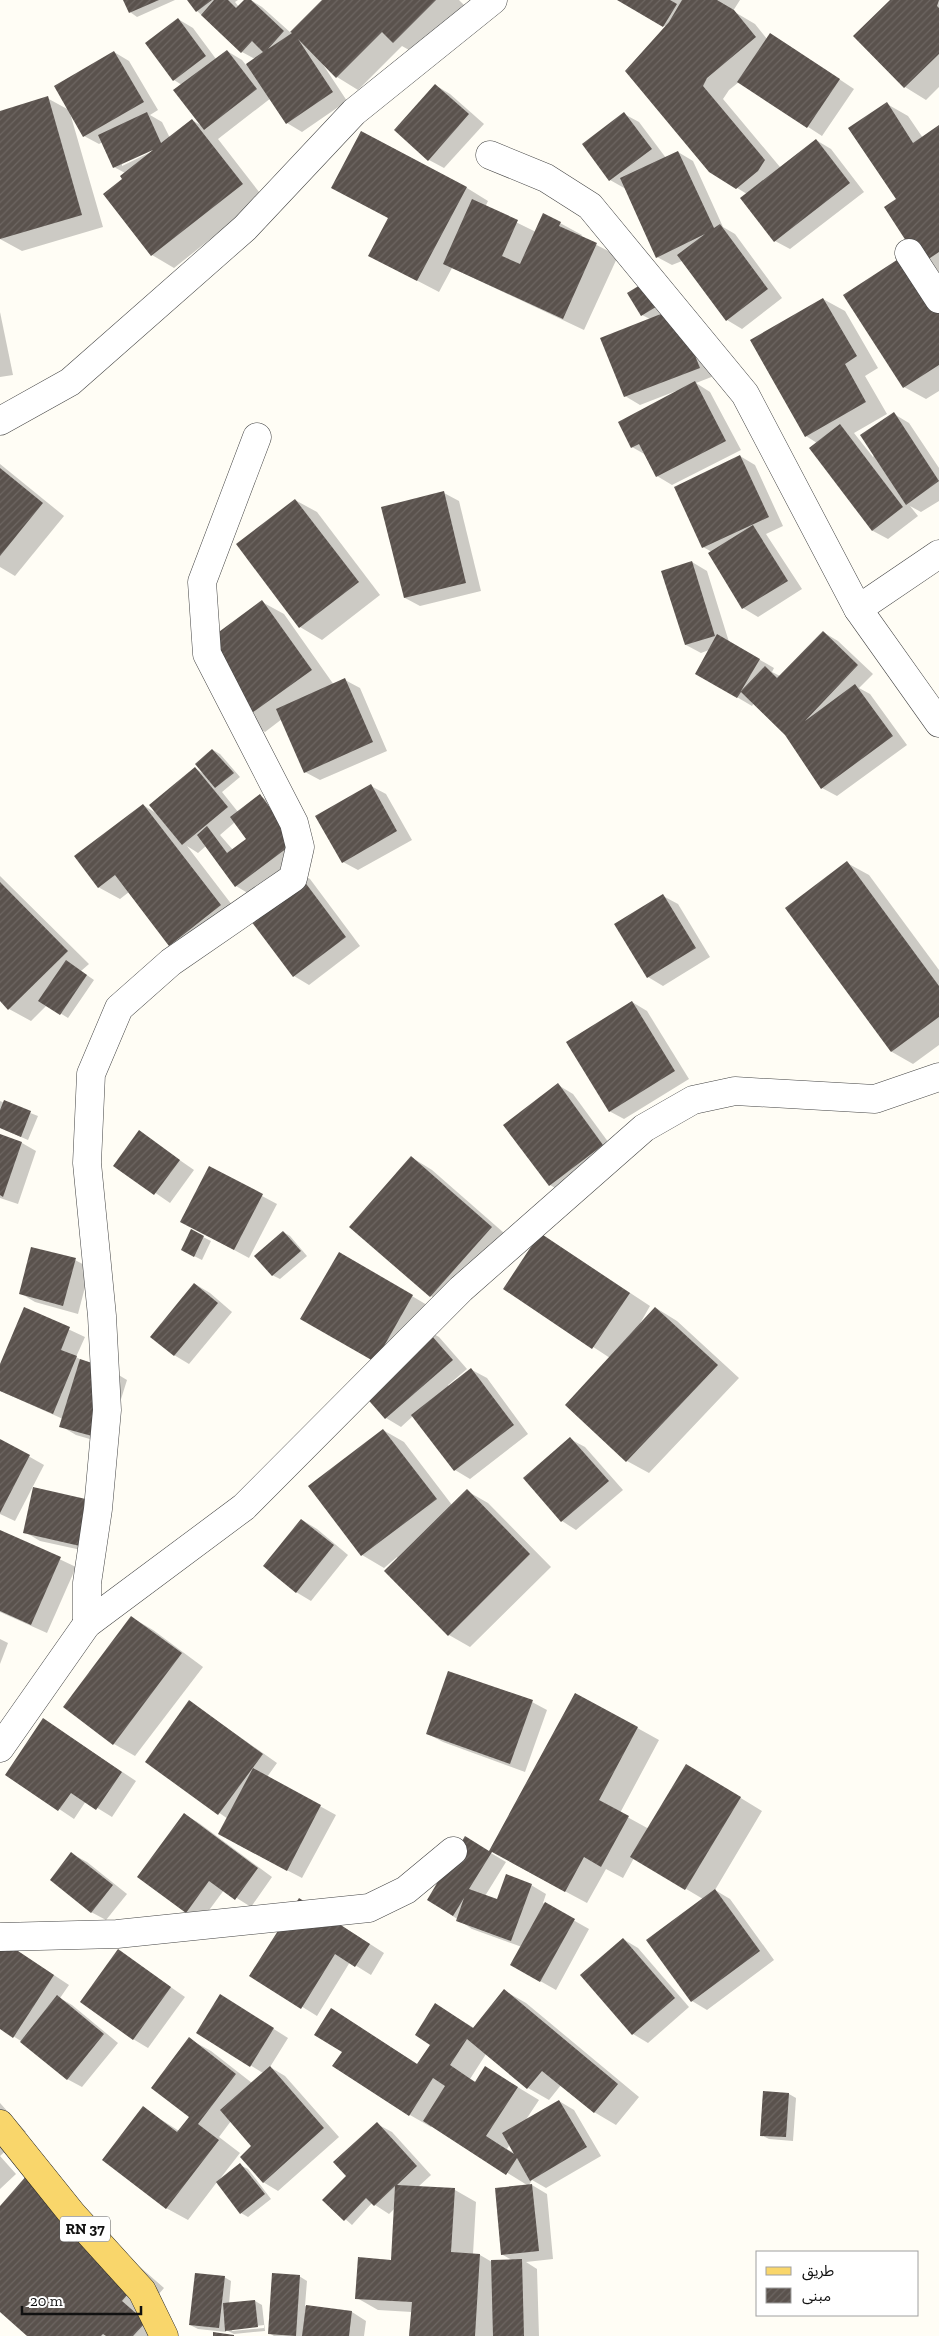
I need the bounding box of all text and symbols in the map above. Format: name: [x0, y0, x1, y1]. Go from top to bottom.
road number: RN 37: [60, 2216, 110, 2242]
legend: [756, 2251, 919, 2316]
text: طريق: [802, 2262, 834, 2281]
scale bar: [22, 2284, 141, 2316]
text: مبنى: [802, 2287, 831, 2305]
text: 20 m: [30, 2292, 63, 2310]

